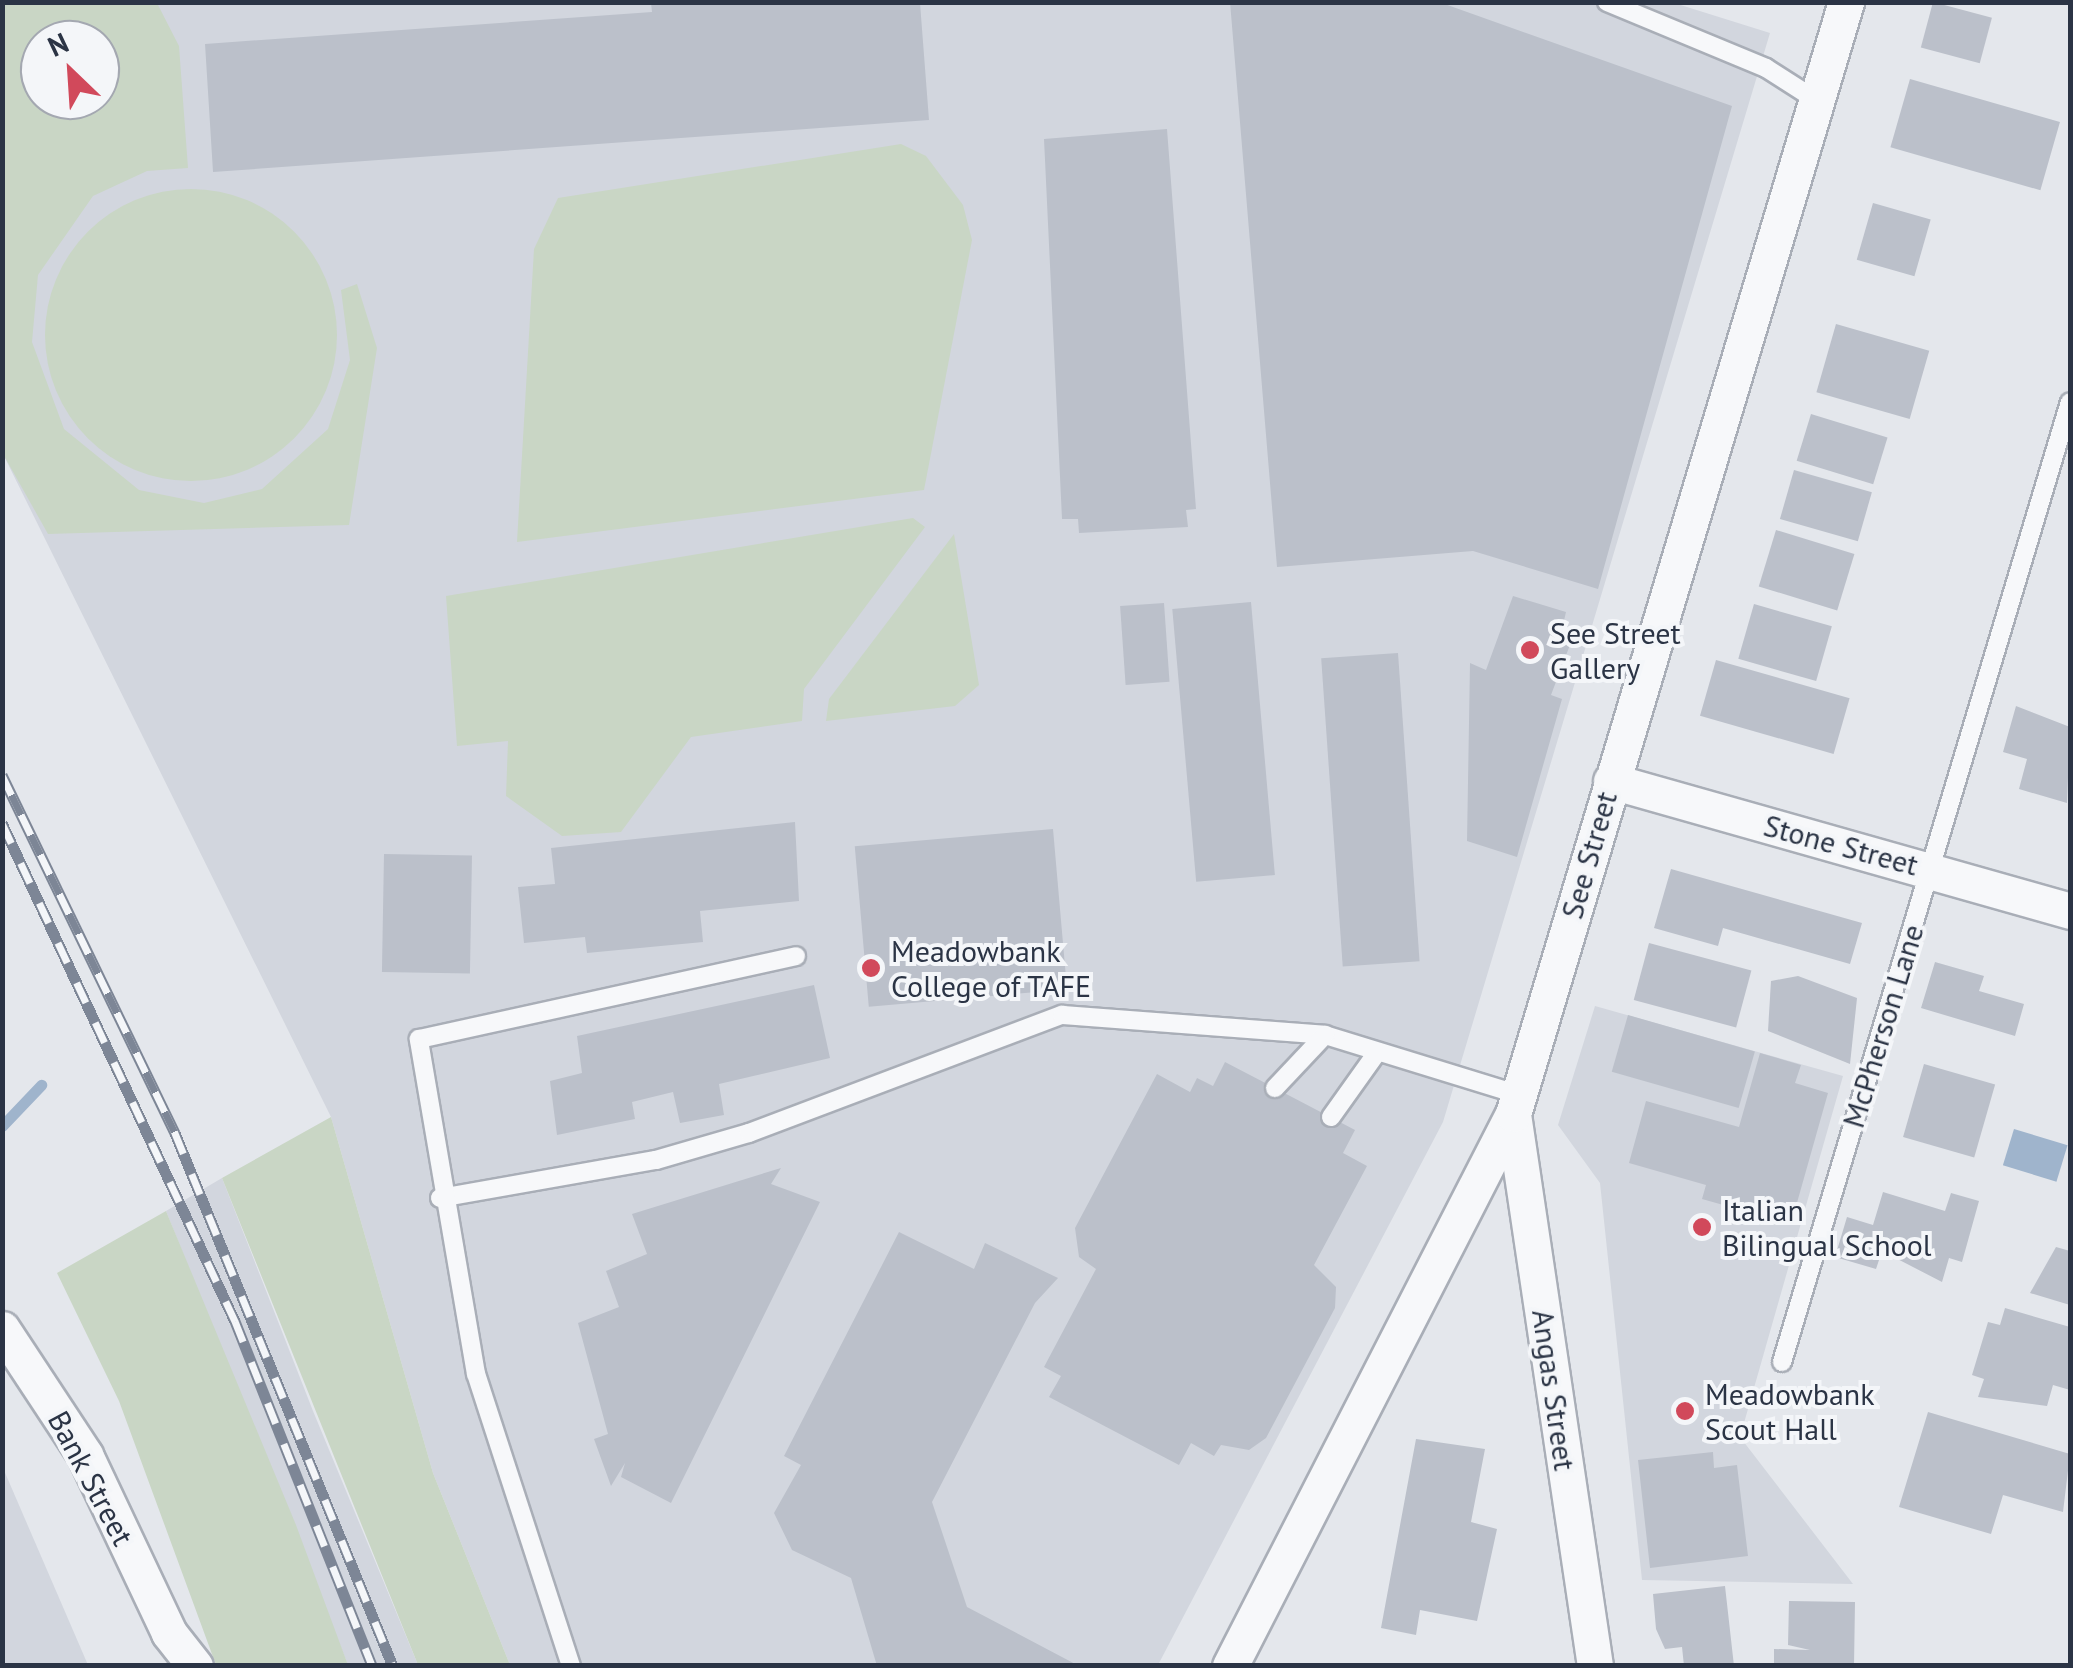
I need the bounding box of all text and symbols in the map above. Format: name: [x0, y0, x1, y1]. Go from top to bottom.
north arrow: [20, 20, 120, 120]
text: N: [42, 24, 74, 65]
place label: See Street Gallery: [1550, 615, 1681, 686]
marker: See Street Gallery: [1519, 639, 1541, 661]
street label: See Street: [1554, 787, 1624, 923]
street label: Stone Street: [1760, 807, 1922, 883]
street label: McPherson Lane: [1835, 920, 1931, 1132]
place label: Meadowbank College of TAFE: [891, 933, 1092, 1004]
marker: Meadowbank College of TAFE: [860, 957, 882, 979]
place label: Italian Bilingual School: [1722, 1192, 1931, 1262]
marker: Italian Bilingual School: [1691, 1216, 1713, 1238]
street label: Angas Street: [1525, 1307, 1583, 1473]
place label: Meadowbank Scout Hall: [1705, 1376, 1875, 1446]
marker: Meadowbank Scout Hall: [1674, 1400, 1696, 1422]
street label: Bank Street: [40, 1404, 142, 1552]

